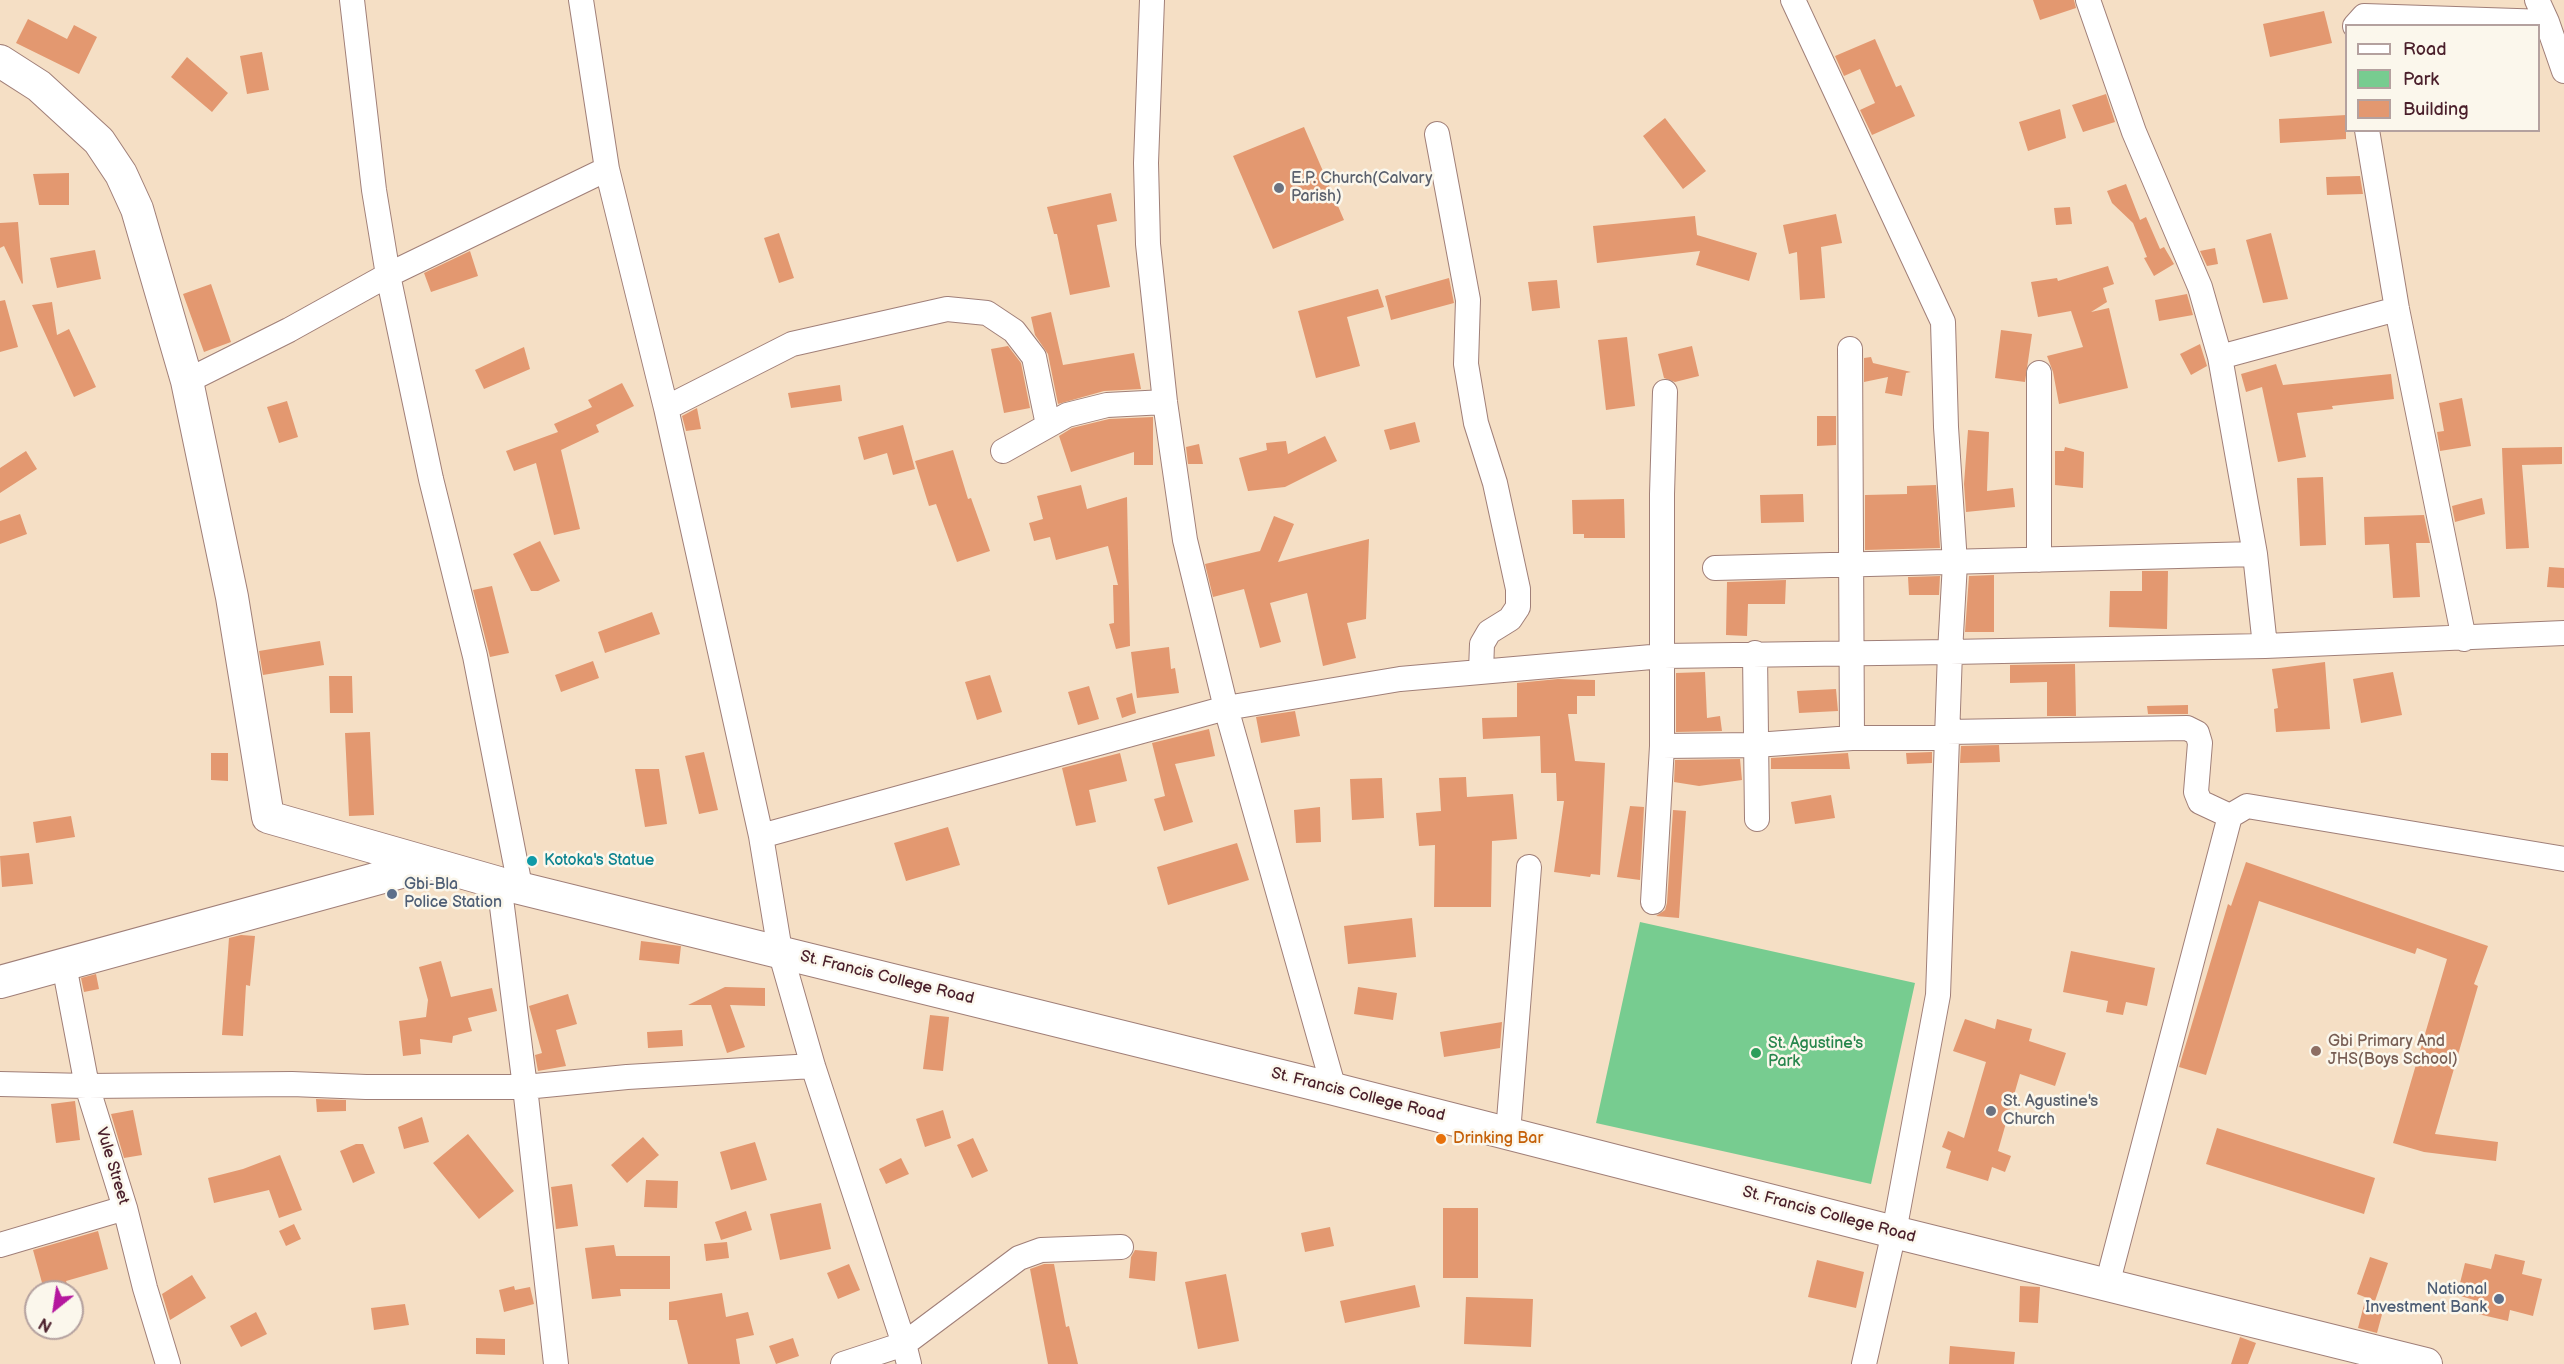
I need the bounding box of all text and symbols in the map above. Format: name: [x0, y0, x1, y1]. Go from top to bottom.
legend: [2345, 24, 2540, 132]
text: Road: [2403, 39, 2447, 60]
text: Park: [2403, 69, 2439, 90]
text: Building: [2403, 99, 2469, 120]
place label: E.P. Church(Calvary Parish): [1291, 169, 1432, 207]
marker: E.P. Church(Calvary Parish): [1272, 181, 1286, 195]
place label: Kotoka's Statue: [544, 851, 654, 871]
marker: Kotoka's Statue: [525, 854, 539, 868]
place label: Gbi-Bla Police Station: [404, 875, 502, 913]
marker: Gbi-Bla Police Station: [385, 887, 399, 901]
street label: St. Francis College Road: [798, 947, 976, 1009]
place label: Gbi Primary And JHS(Boys School): [2328, 1032, 2458, 1070]
place label: St. Agustine's Park: [1768, 1034, 1863, 1072]
marker: Gbi Primary And JHS(Boys School): [2309, 1044, 2323, 1058]
marker: St. Agustine's Park: [1749, 1046, 1763, 1060]
street label: St. Francis College Road: [1269, 1064, 1447, 1126]
place label: St. Agustine's Church: [2003, 1092, 2098, 1130]
marker: St. Agustine's Church: [1984, 1104, 1998, 1118]
street label: Vule Street: [91, 1125, 133, 1207]
place label: Drinking Bar: [1453, 1129, 1543, 1149]
marker: Drinking Bar: [1434, 1132, 1448, 1146]
street label: St. Francis College Road: [1740, 1183, 1918, 1247]
north arrow: [24, 1280, 84, 1340]
place label: National Investment Bank: [2365, 1280, 2487, 1318]
marker: National Investment Bank: [2492, 1292, 2506, 1306]
text: N: [36, 1313, 56, 1336]

